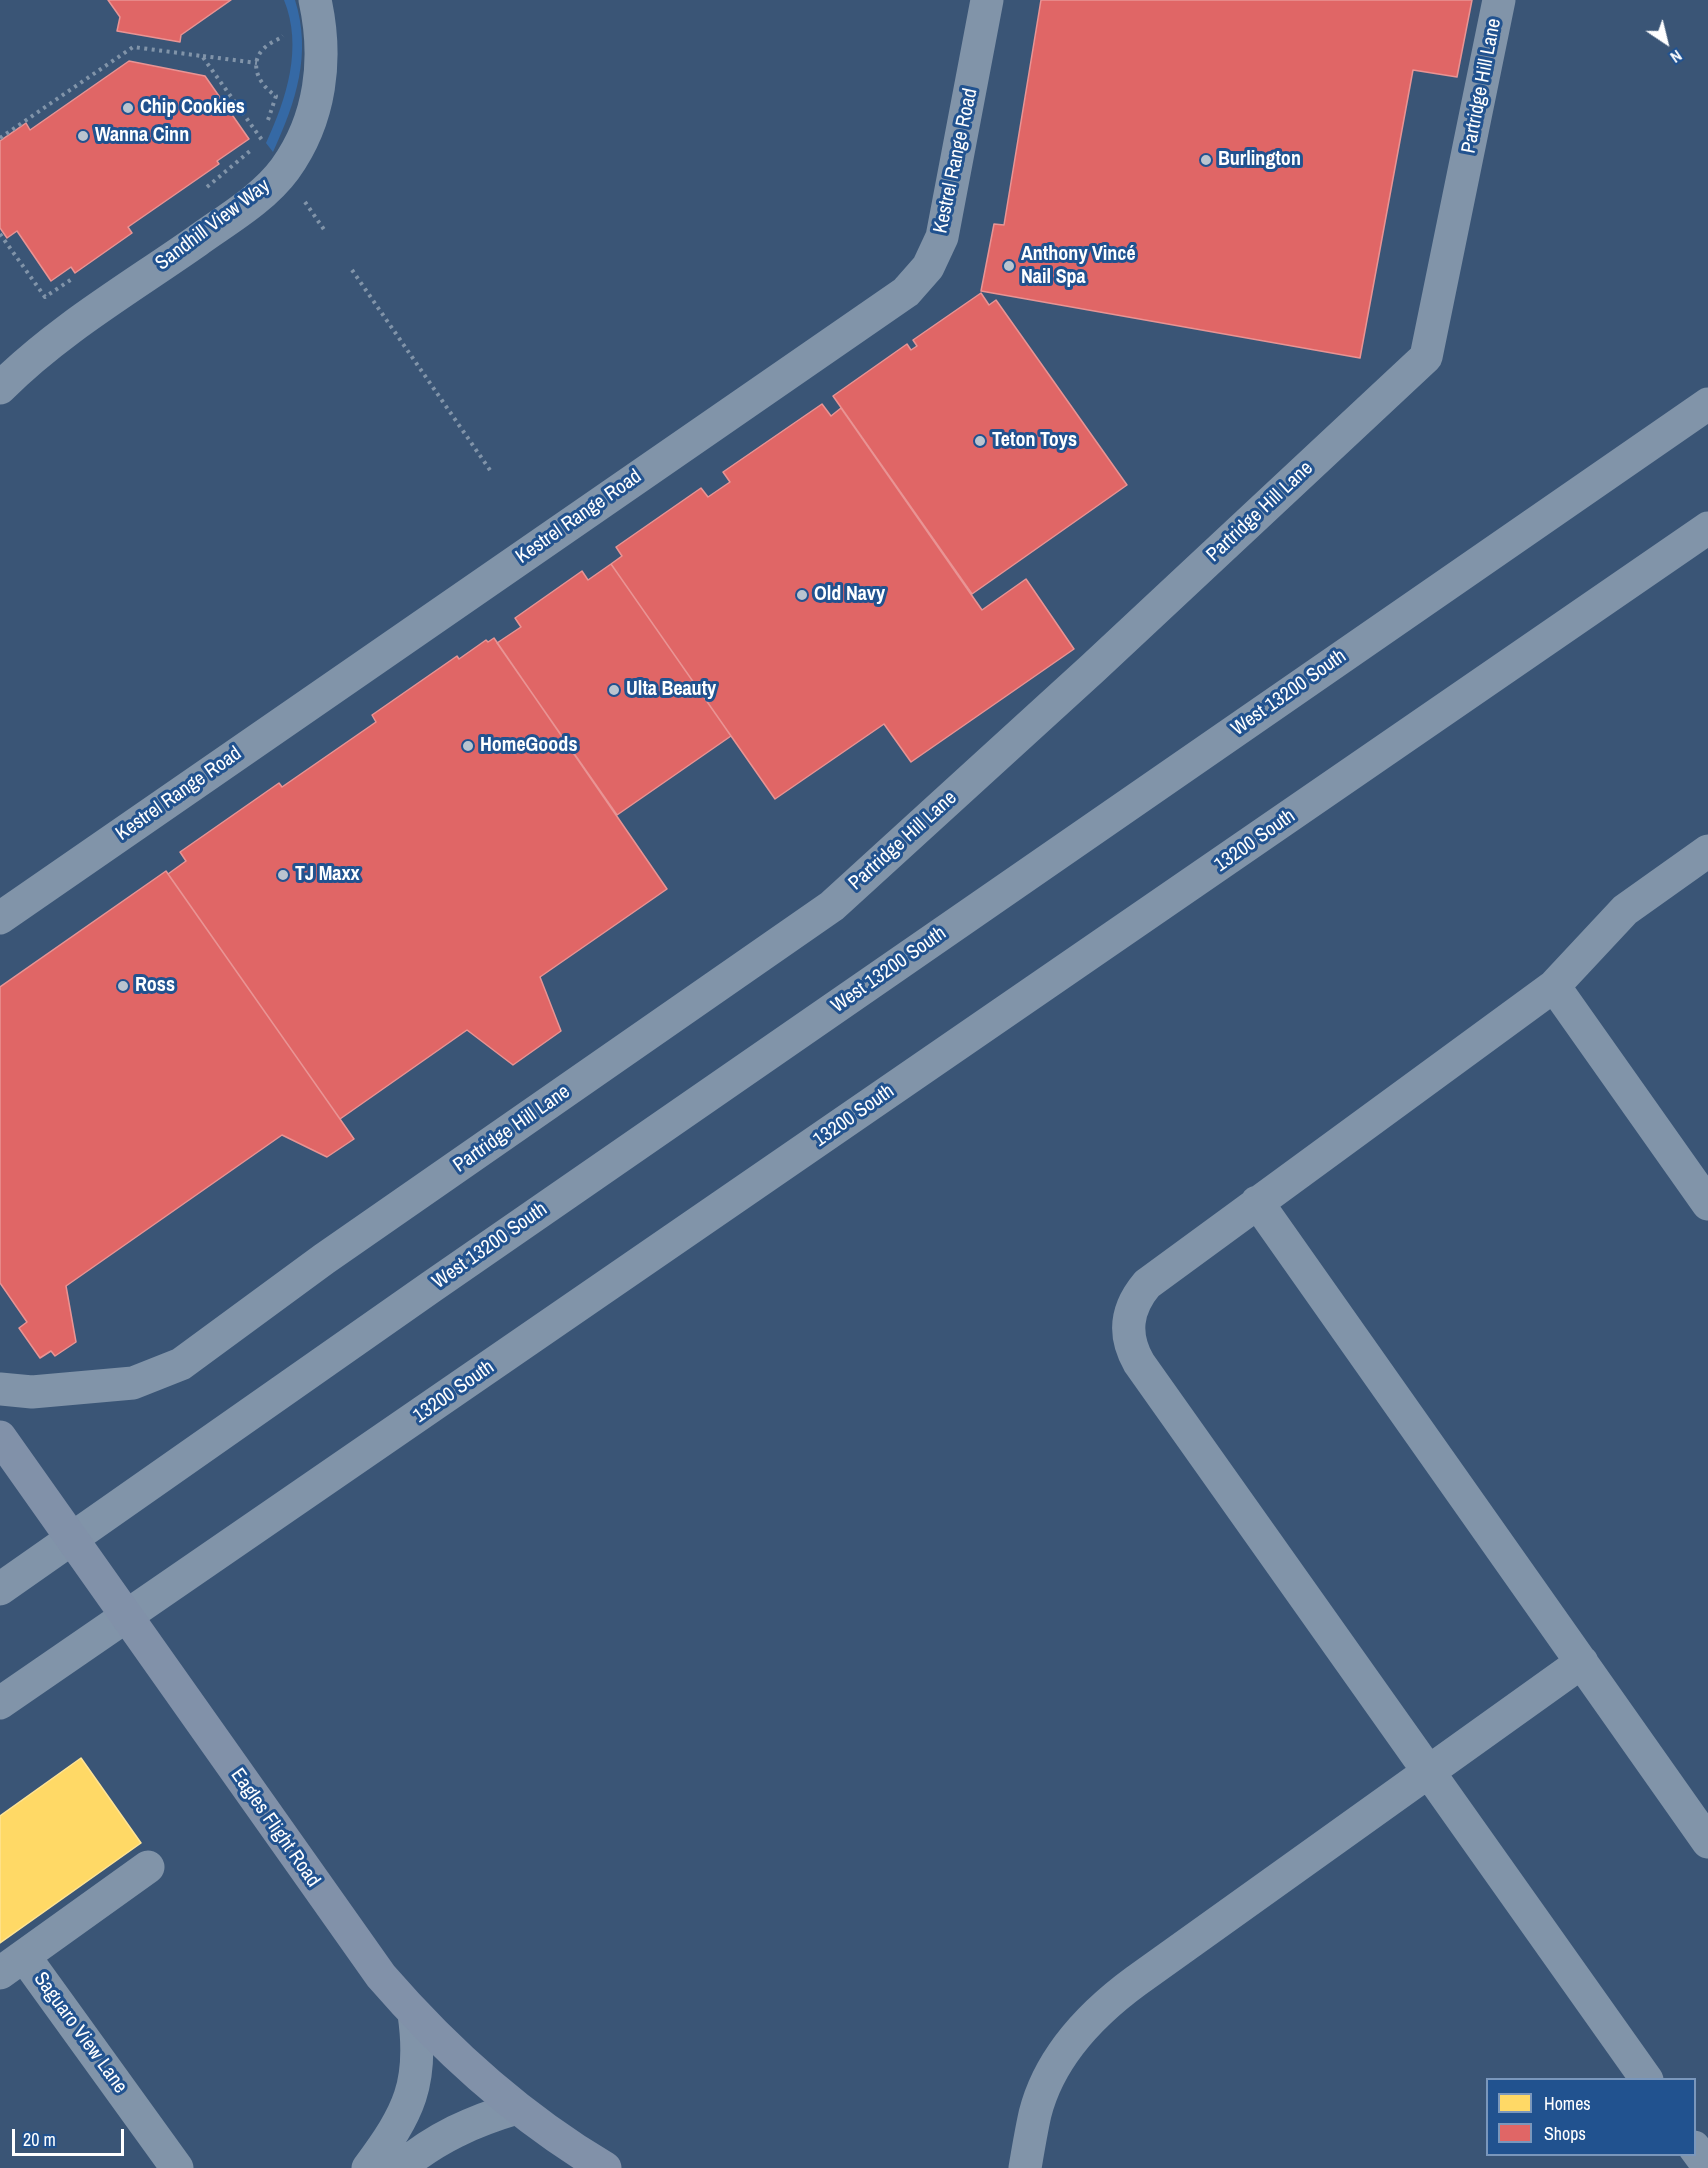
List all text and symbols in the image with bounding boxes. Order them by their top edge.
north arrow [1636,12,1696,72]
street label: Partridge Hill Lane [1457,17,1507,155]
text: N [1666,45,1687,68]
street label: Kestrel Range Road [929,86,983,236]
place label: Chip Cookies [140,96,245,120]
marker: Chip Cookies [121,101,135,115]
place label: Wanna Cinn [95,124,189,148]
marker: Wanna Cinn [76,129,90,143]
place label: Burlington [1218,148,1301,172]
marker: Burlington [1199,153,1213,167]
street label: Sandhill View Way [151,174,275,276]
place label: Anthony Vincé Nail Spa [1021,243,1136,290]
marker: Anthony Vincé Nail Spa [1002,259,1016,273]
place label: Teton Toys [992,429,1077,453]
marker: Teton Toys [973,434,987,448]
street label: Partridge Hill Lane [1202,457,1318,567]
street label: Kestrel Range Road [512,465,646,569]
place label: Old Navy [814,583,885,607]
marker: Old Navy [795,588,809,602]
street label: West 13200 South [1227,645,1351,741]
place label: Ulta Beauty [626,678,716,702]
marker: Ulta Beauty [607,683,621,697]
place label: HomeGoods [480,734,577,758]
marker: HomeGoods [461,739,475,753]
street label: Kestrel Range Road [112,742,246,846]
street label: Partridge Hill Lane [844,786,962,896]
street label: 13200 South [1210,804,1300,878]
place label: TJ Maxx [295,863,360,887]
marker: TJ Maxx [276,868,290,882]
street label: West 13200 South [827,922,951,1018]
place label: Ross [135,974,175,998]
marker: Ross [116,979,130,993]
street label: 13200 South [809,1079,899,1153]
street label: Partridge Hill Lane [449,1080,575,1178]
street label: West 13200 South [428,1198,552,1294]
street label: 13200 South [409,1355,499,1429]
street label: Eagles Flight Road [225,1764,325,1892]
street label: Saguaro View Lane [28,1968,132,2098]
legend [1486,2078,1696,2156]
text: Homes [1544,2091,1591,2116]
scale bar [15,2117,128,2155]
text: Shops [1544,2121,1586,2146]
text: 20 m [23,2127,56,2152]

